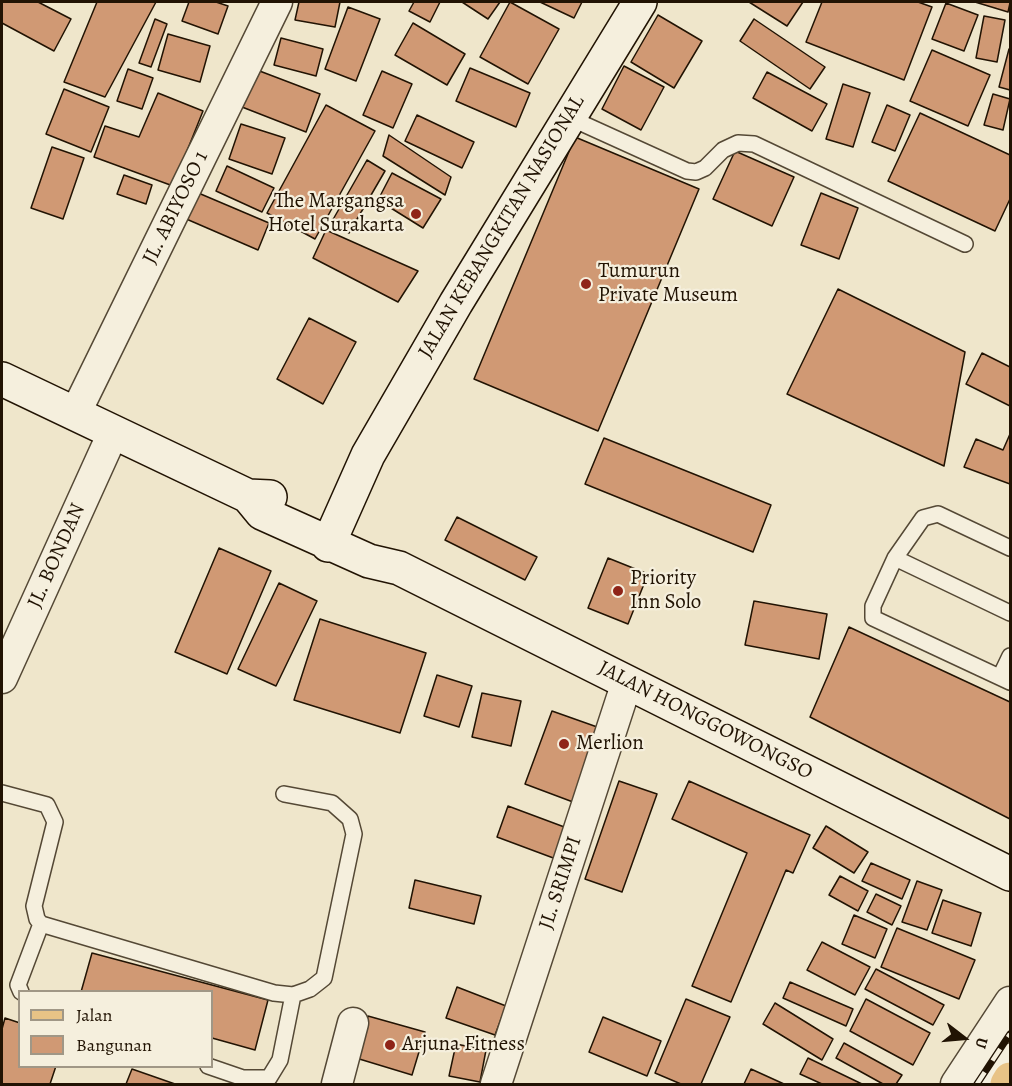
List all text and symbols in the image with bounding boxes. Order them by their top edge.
street label: JALAN KEBANGKITAN NASIONAL [413,91,591,363]
street label: JL. ABIYOSO 1 [138,147,214,269]
place label: The Margangsa Hotel Surakarta [268,189,404,239]
marker: The Margangsa Hotel Surakarta [409,207,423,221]
place label: Tumurun Private Museum [598,259,738,309]
marker: Tumurun Private Museum [579,277,593,291]
street label: JL. BONDAN [23,500,91,612]
place label: Priority Inn Solo [630,566,701,616]
marker: Priority Inn Solo [611,584,625,598]
street label: JALAN HONGGOWONGSO [594,656,816,786]
place label: Merlion [576,731,644,757]
marker: Merlion [557,737,571,751]
street label: JL. SRIMPI [534,833,588,933]
legend [18,990,213,1068]
text: Jalan [76,1003,112,1027]
north arrow [934,1008,994,1068]
place label: Arjuna Fitness [402,1032,525,1058]
text: Bangunan [76,1033,152,1057]
text: U [969,1035,993,1051]
marker: Arjuna Fitness [383,1038,397,1052]

